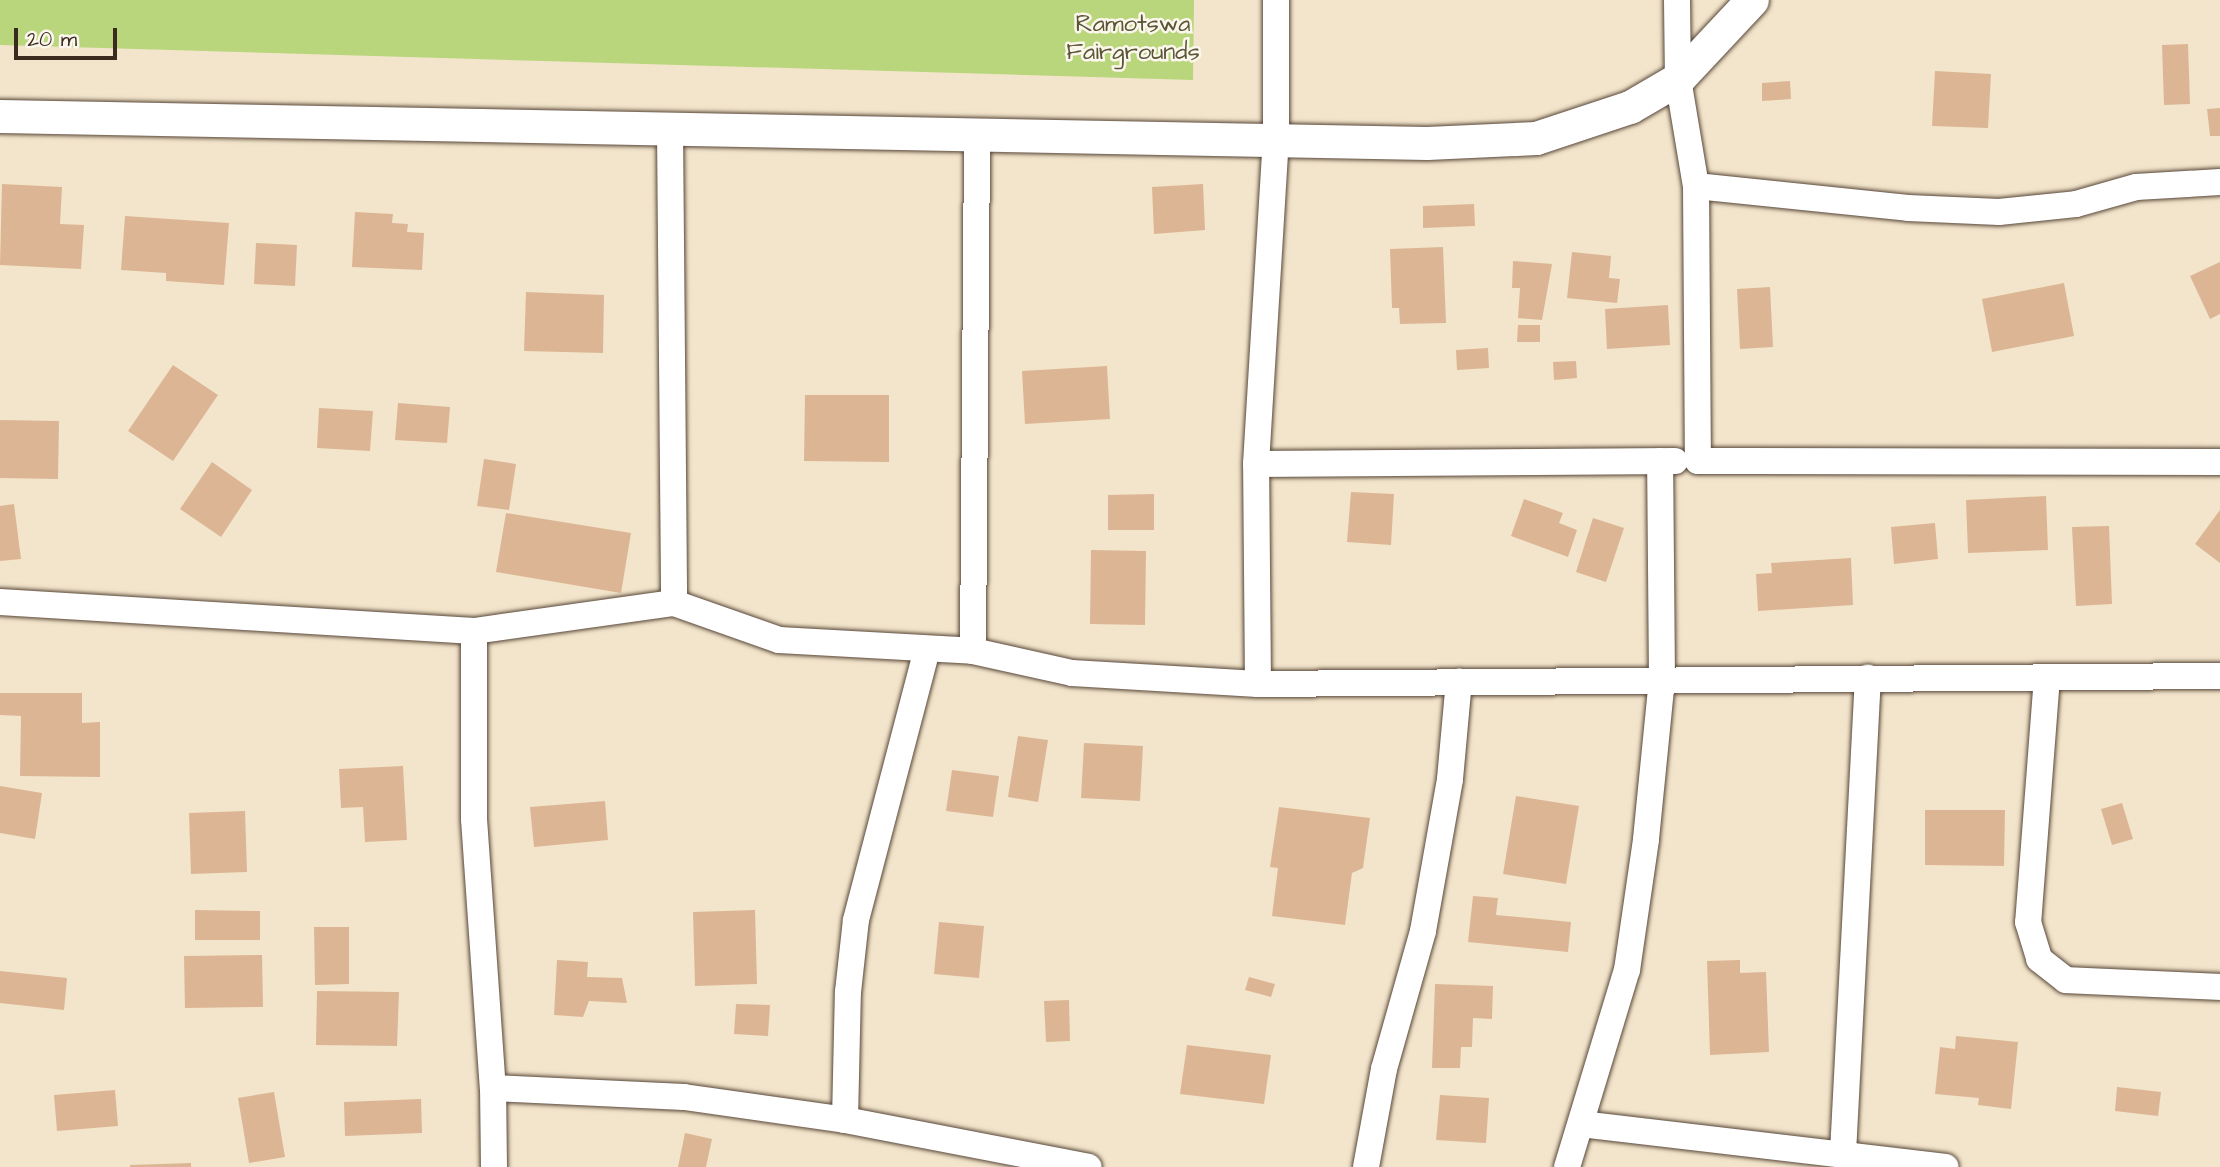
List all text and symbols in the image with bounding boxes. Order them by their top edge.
park label: Ramotswa Fairgrounds [1066,11,1200,67]
scale bar [18,14,121,58]
text: 20 m [27,25,77,54]

